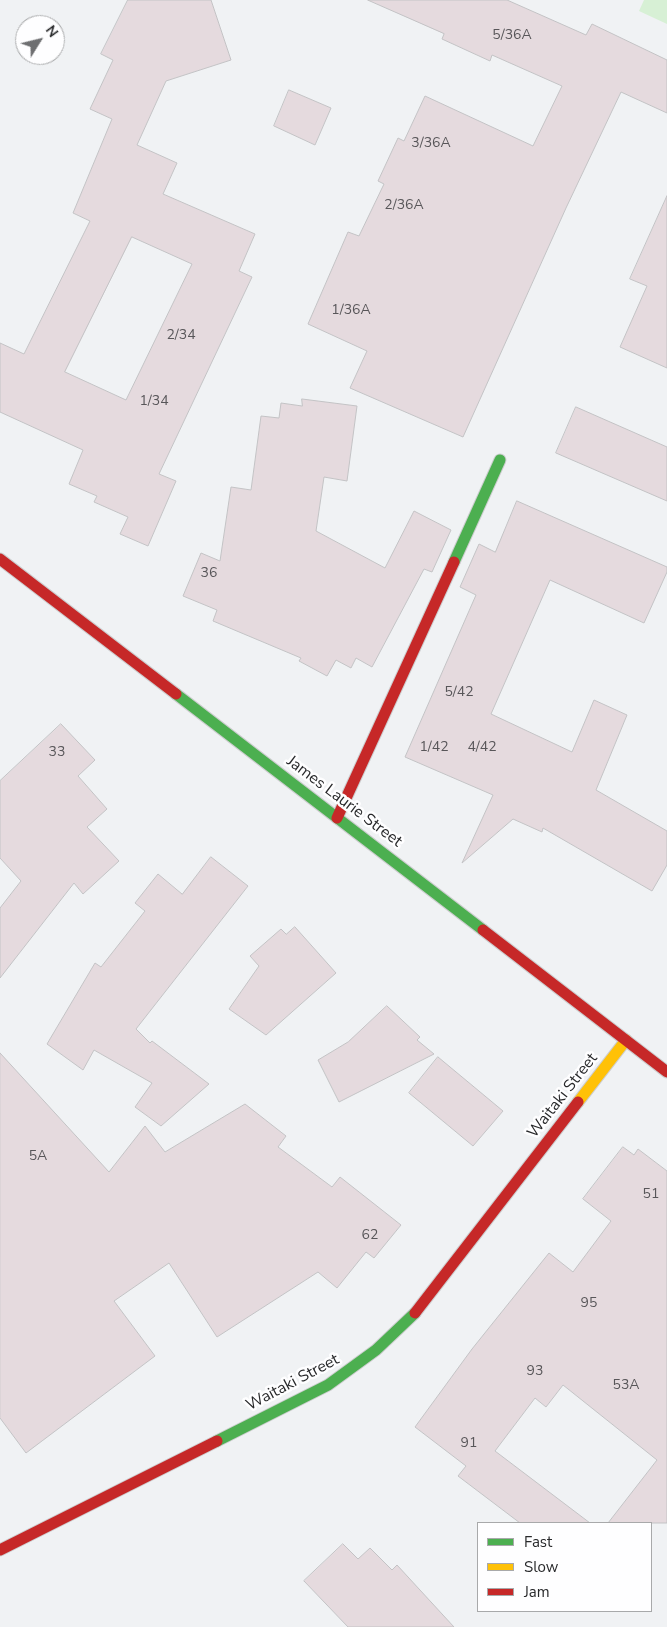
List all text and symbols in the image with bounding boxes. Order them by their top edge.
north arrow [15,15,65,65]
text: N [41,22,62,41]
house number: 5/36A [492,28,532,44]
house number: 3/36A [411,136,451,152]
house number: 2/36A [384,198,424,214]
house number: 1/36A [331,303,371,319]
house number: 2/34 [166,328,196,344]
house number: 1/34 [139,394,169,410]
house number: 36 [201,566,217,582]
house number: 5/42 [444,685,474,701]
house number: 1/42 [419,740,449,756]
house number: 4/42 [467,740,497,756]
house number: 33 [49,745,65,761]
street label: James Laurie Street [283,752,405,852]
street label: Waitaki Street [524,1050,602,1142]
house number: 5A [29,1149,47,1165]
house number: 51 [643,1187,659,1203]
house number: 62 [362,1228,378,1244]
house number: 95 [581,1296,597,1312]
street label: Waitaki Street [243,1350,343,1416]
house number: 93 [527,1364,543,1380]
house number: 53A [612,1378,640,1394]
house number: 91 [461,1436,477,1452]
legend [477,1522,652,1612]
text: Fast [524,1532,552,1552]
text: Slow [524,1557,558,1577]
text: Jam [524,1582,550,1602]

